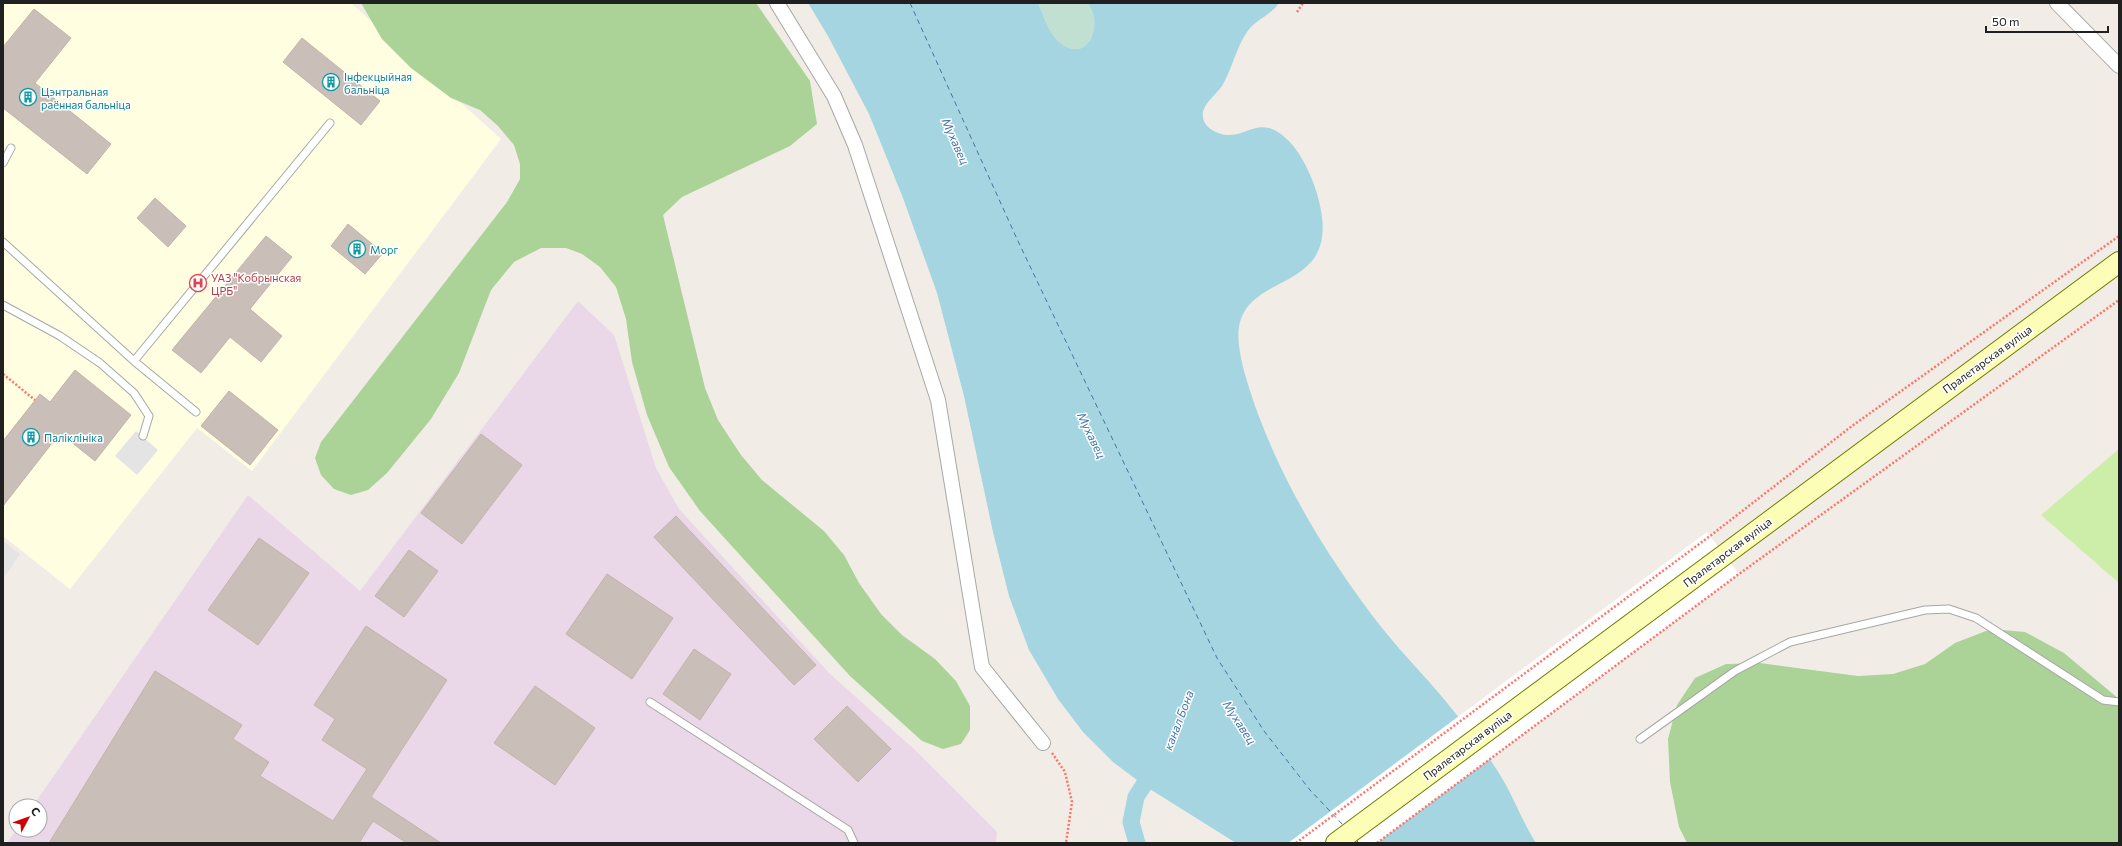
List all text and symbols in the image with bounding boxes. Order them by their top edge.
scale bar [1986,8,2108,34]
text: 50 m [1992,14,2020,28]
place label: Інфекцыйная бальніца [344,70,412,96]
building icon: Інфекцыйная бальніца [321,72,341,92]
place label: Цэнтральная раённая бальніца [41,85,131,111]
building icon: Цэнтральная раённая бальніца [18,87,38,107]
water label: Мухавец [940,116,972,167]
building icon: Морг [347,239,367,259]
place label: Морг [370,243,399,256]
place label: УАЗ "Кобрынская ЦРБ" [211,271,301,297]
hospital icon: УАЗ "Кобрынская ЦРБ" [188,273,208,293]
street label: Пралетарская вуліца [1940,322,2034,396]
water label: Мухавец [1075,410,1109,460]
building icon: Паліклініка [21,427,41,447]
place label: Паліклініка [44,431,103,444]
street label: Пралетарская вуліца [1680,515,1774,589]
water label: канал Бона [1160,688,1196,752]
water label: Мухавец [1221,697,1259,747]
street label: Пралетарская вуліца [1420,708,1514,782]
north arrow [8,798,48,838]
text: С [29,804,44,819]

